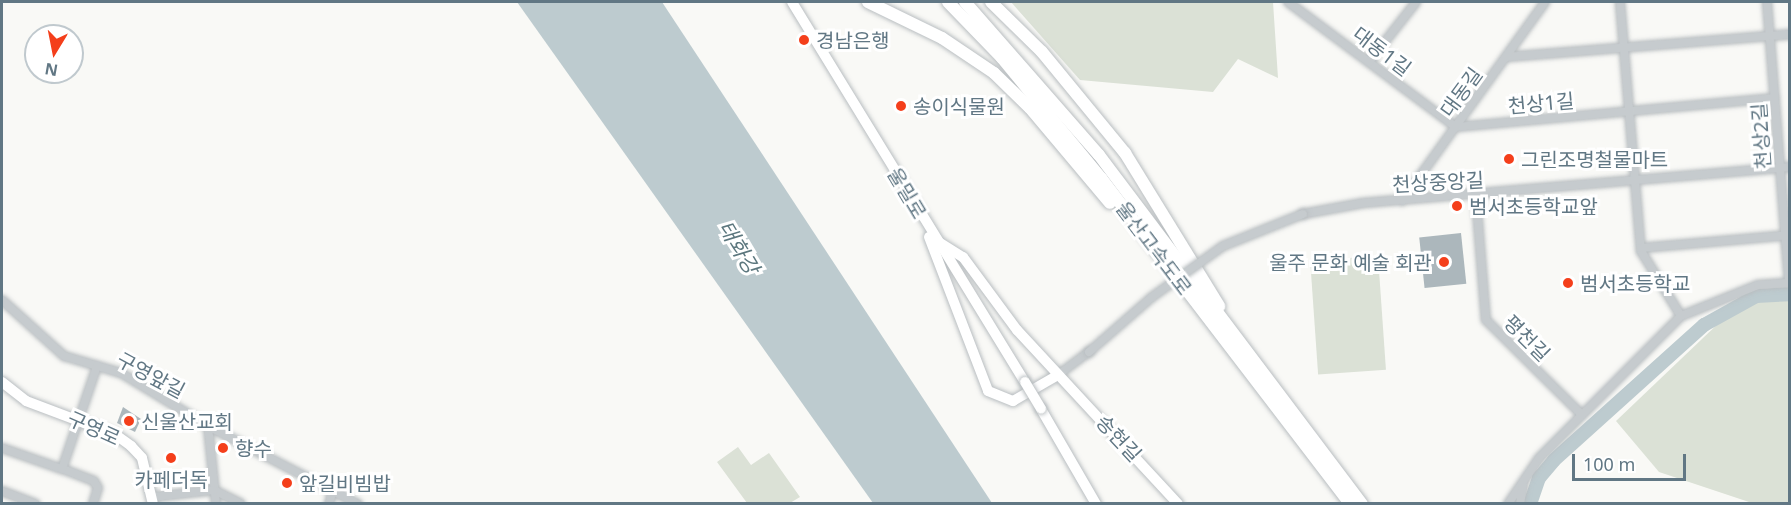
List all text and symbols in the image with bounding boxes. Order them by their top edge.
street label: 대동1길 [1348,21,1416,81]
north arrow [24,24,84,84]
place label: 경남은행 [816,28,890,52]
marker: 경남은행 [797,33,811,47]
text: N [43,58,60,82]
street label: 대동길 [1435,63,1487,121]
street label: 천상1길 [1507,88,1575,118]
place label: 송이식물원 [913,94,1005,118]
marker: 송이식물원 [894,99,908,113]
street label: 천상2길 [1747,102,1775,170]
place label: 그린조명철물마트 [1521,147,1668,171]
marker: 그린조명철물마트 [1502,152,1516,166]
street label: 울밀로 [882,163,932,223]
street label: 천상중앙길 [1391,168,1485,196]
place label: 범서초등학교앞 [1469,194,1598,218]
street label: 울산고속도로 [1111,197,1197,299]
marker: 범서초등학교앞 [1450,199,1464,213]
water label: 태화강 [713,216,765,278]
place label: 울주 문화 예술 회관 [1269,250,1432,274]
marker: 울주 문화 예술 회관 [1437,255,1451,269]
place label: 범서초등학교 [1580,271,1690,295]
marker: 범서초등학교 [1561,276,1575,290]
street label: 평천길 [1499,310,1555,366]
street label: 구영앞길 [113,347,189,403]
street label: 구영로 [64,406,124,450]
place label: 신울산교회 [141,409,233,433]
street label: 송현길 [1091,410,1147,466]
marker: 신울산교회 [122,414,136,428]
place label: 향수 [235,436,272,460]
marker: 향수 [216,441,230,455]
scale bar [1575,442,1689,480]
marker: 카페더독 [164,451,178,465]
text: 100 m [1583,452,1635,476]
place label: 카페더독 [134,467,208,491]
place label: 앞길비빔밥 [299,471,391,495]
marker: 앞길비빔밥 [280,476,294,490]

